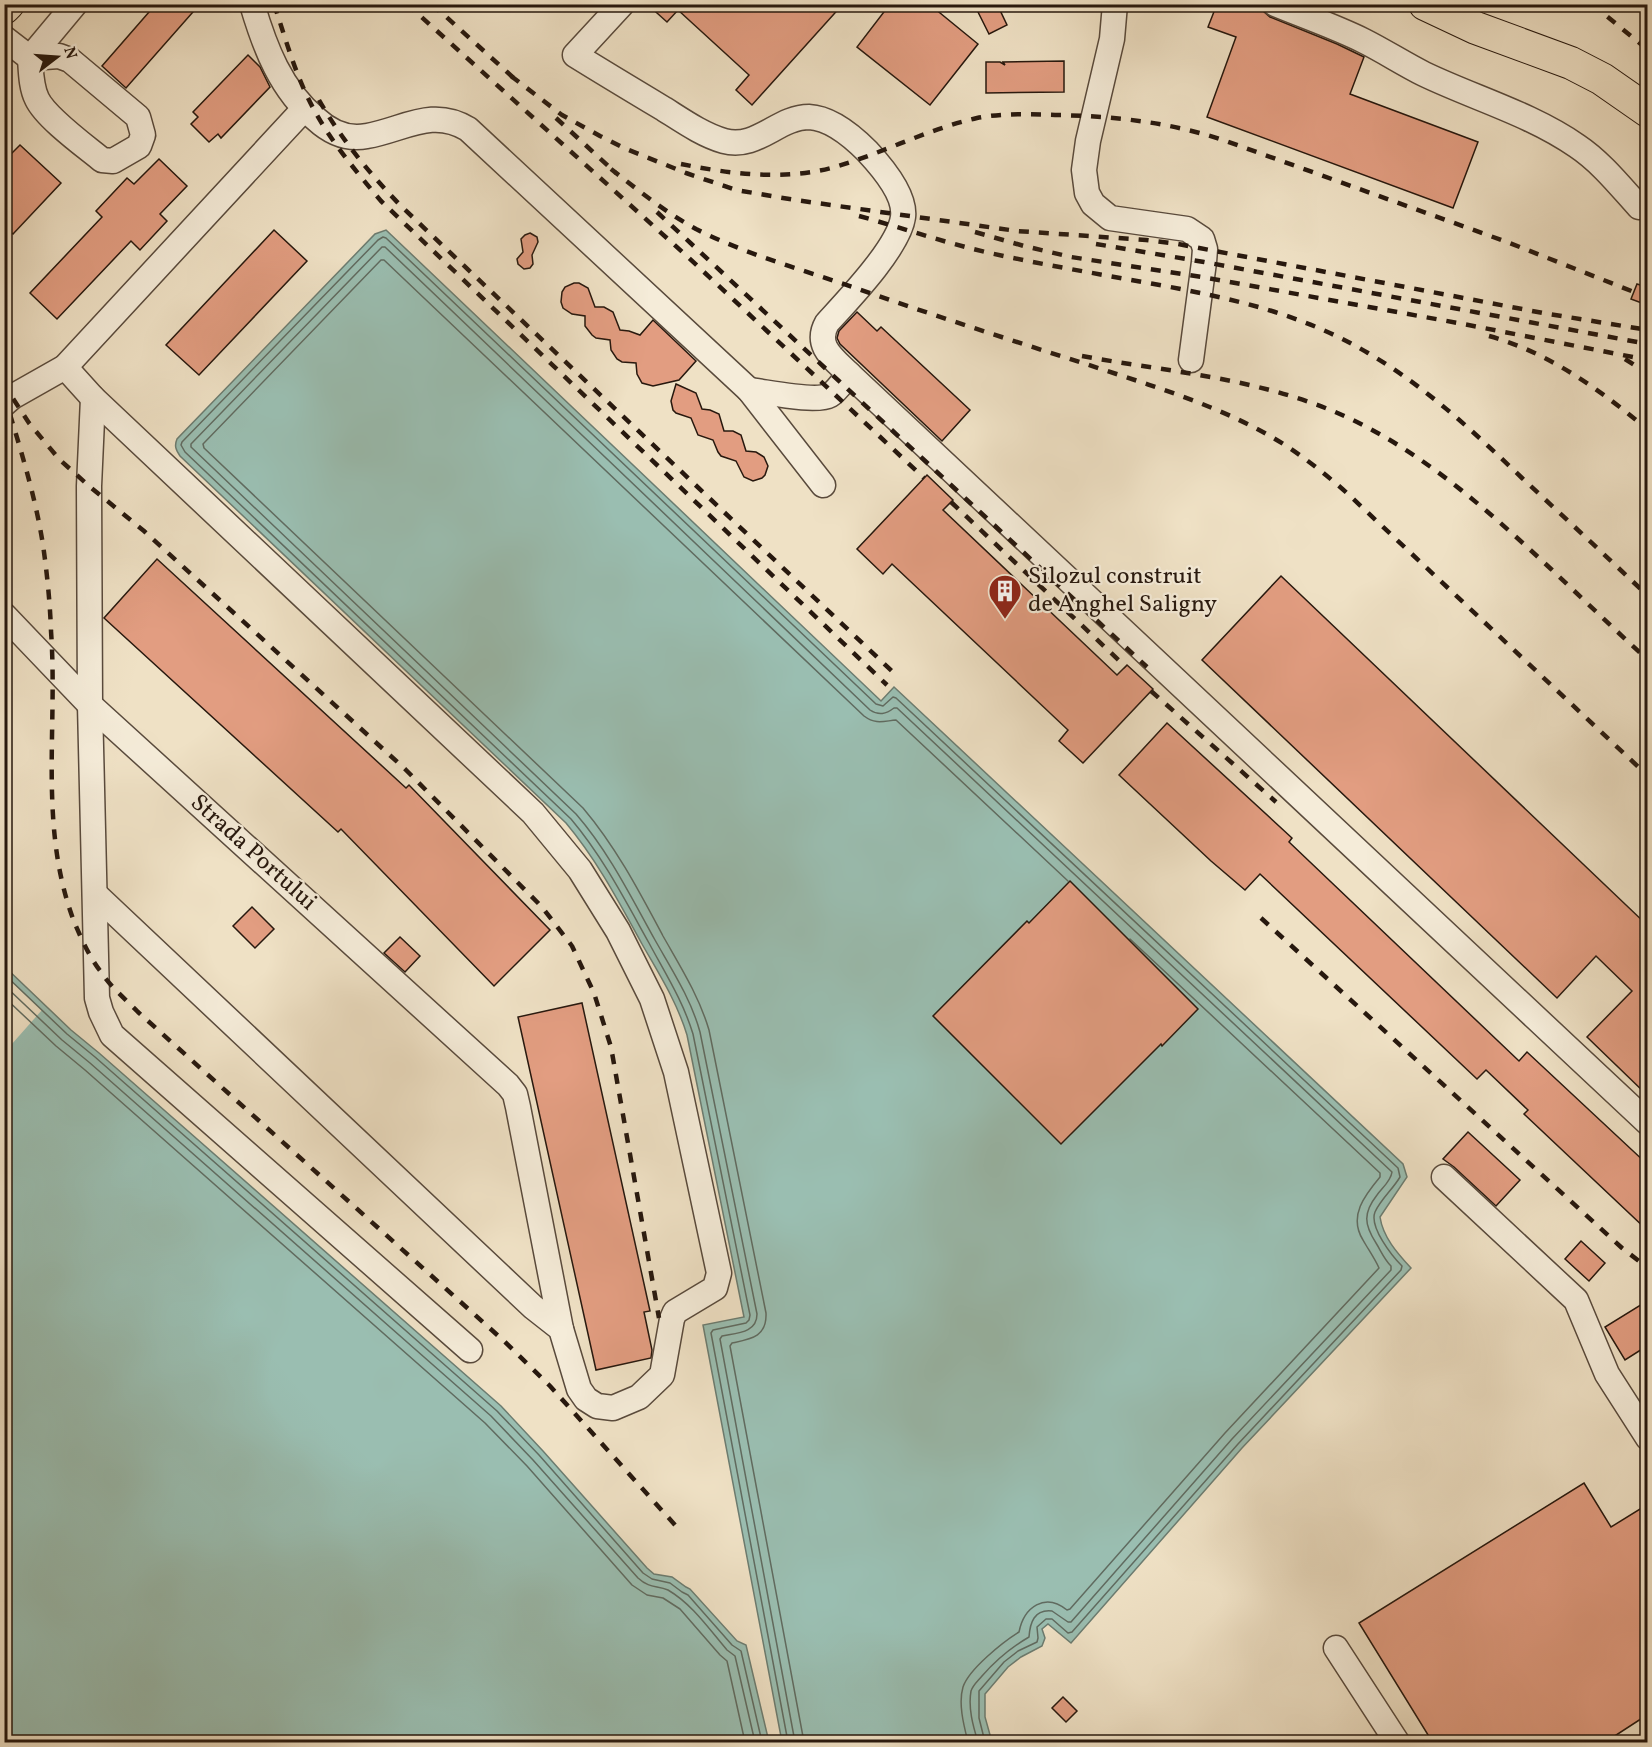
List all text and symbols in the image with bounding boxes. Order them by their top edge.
north arrow [27,27,87,87]
text: N [57,44,82,62]
place label: Silozul construit de Anghel Saligny [1028,560,1217,622]
building icon: Silozul construit de Anghel Saligny [987,573,1023,620]
street label: Strada Portului [182,787,324,919]

